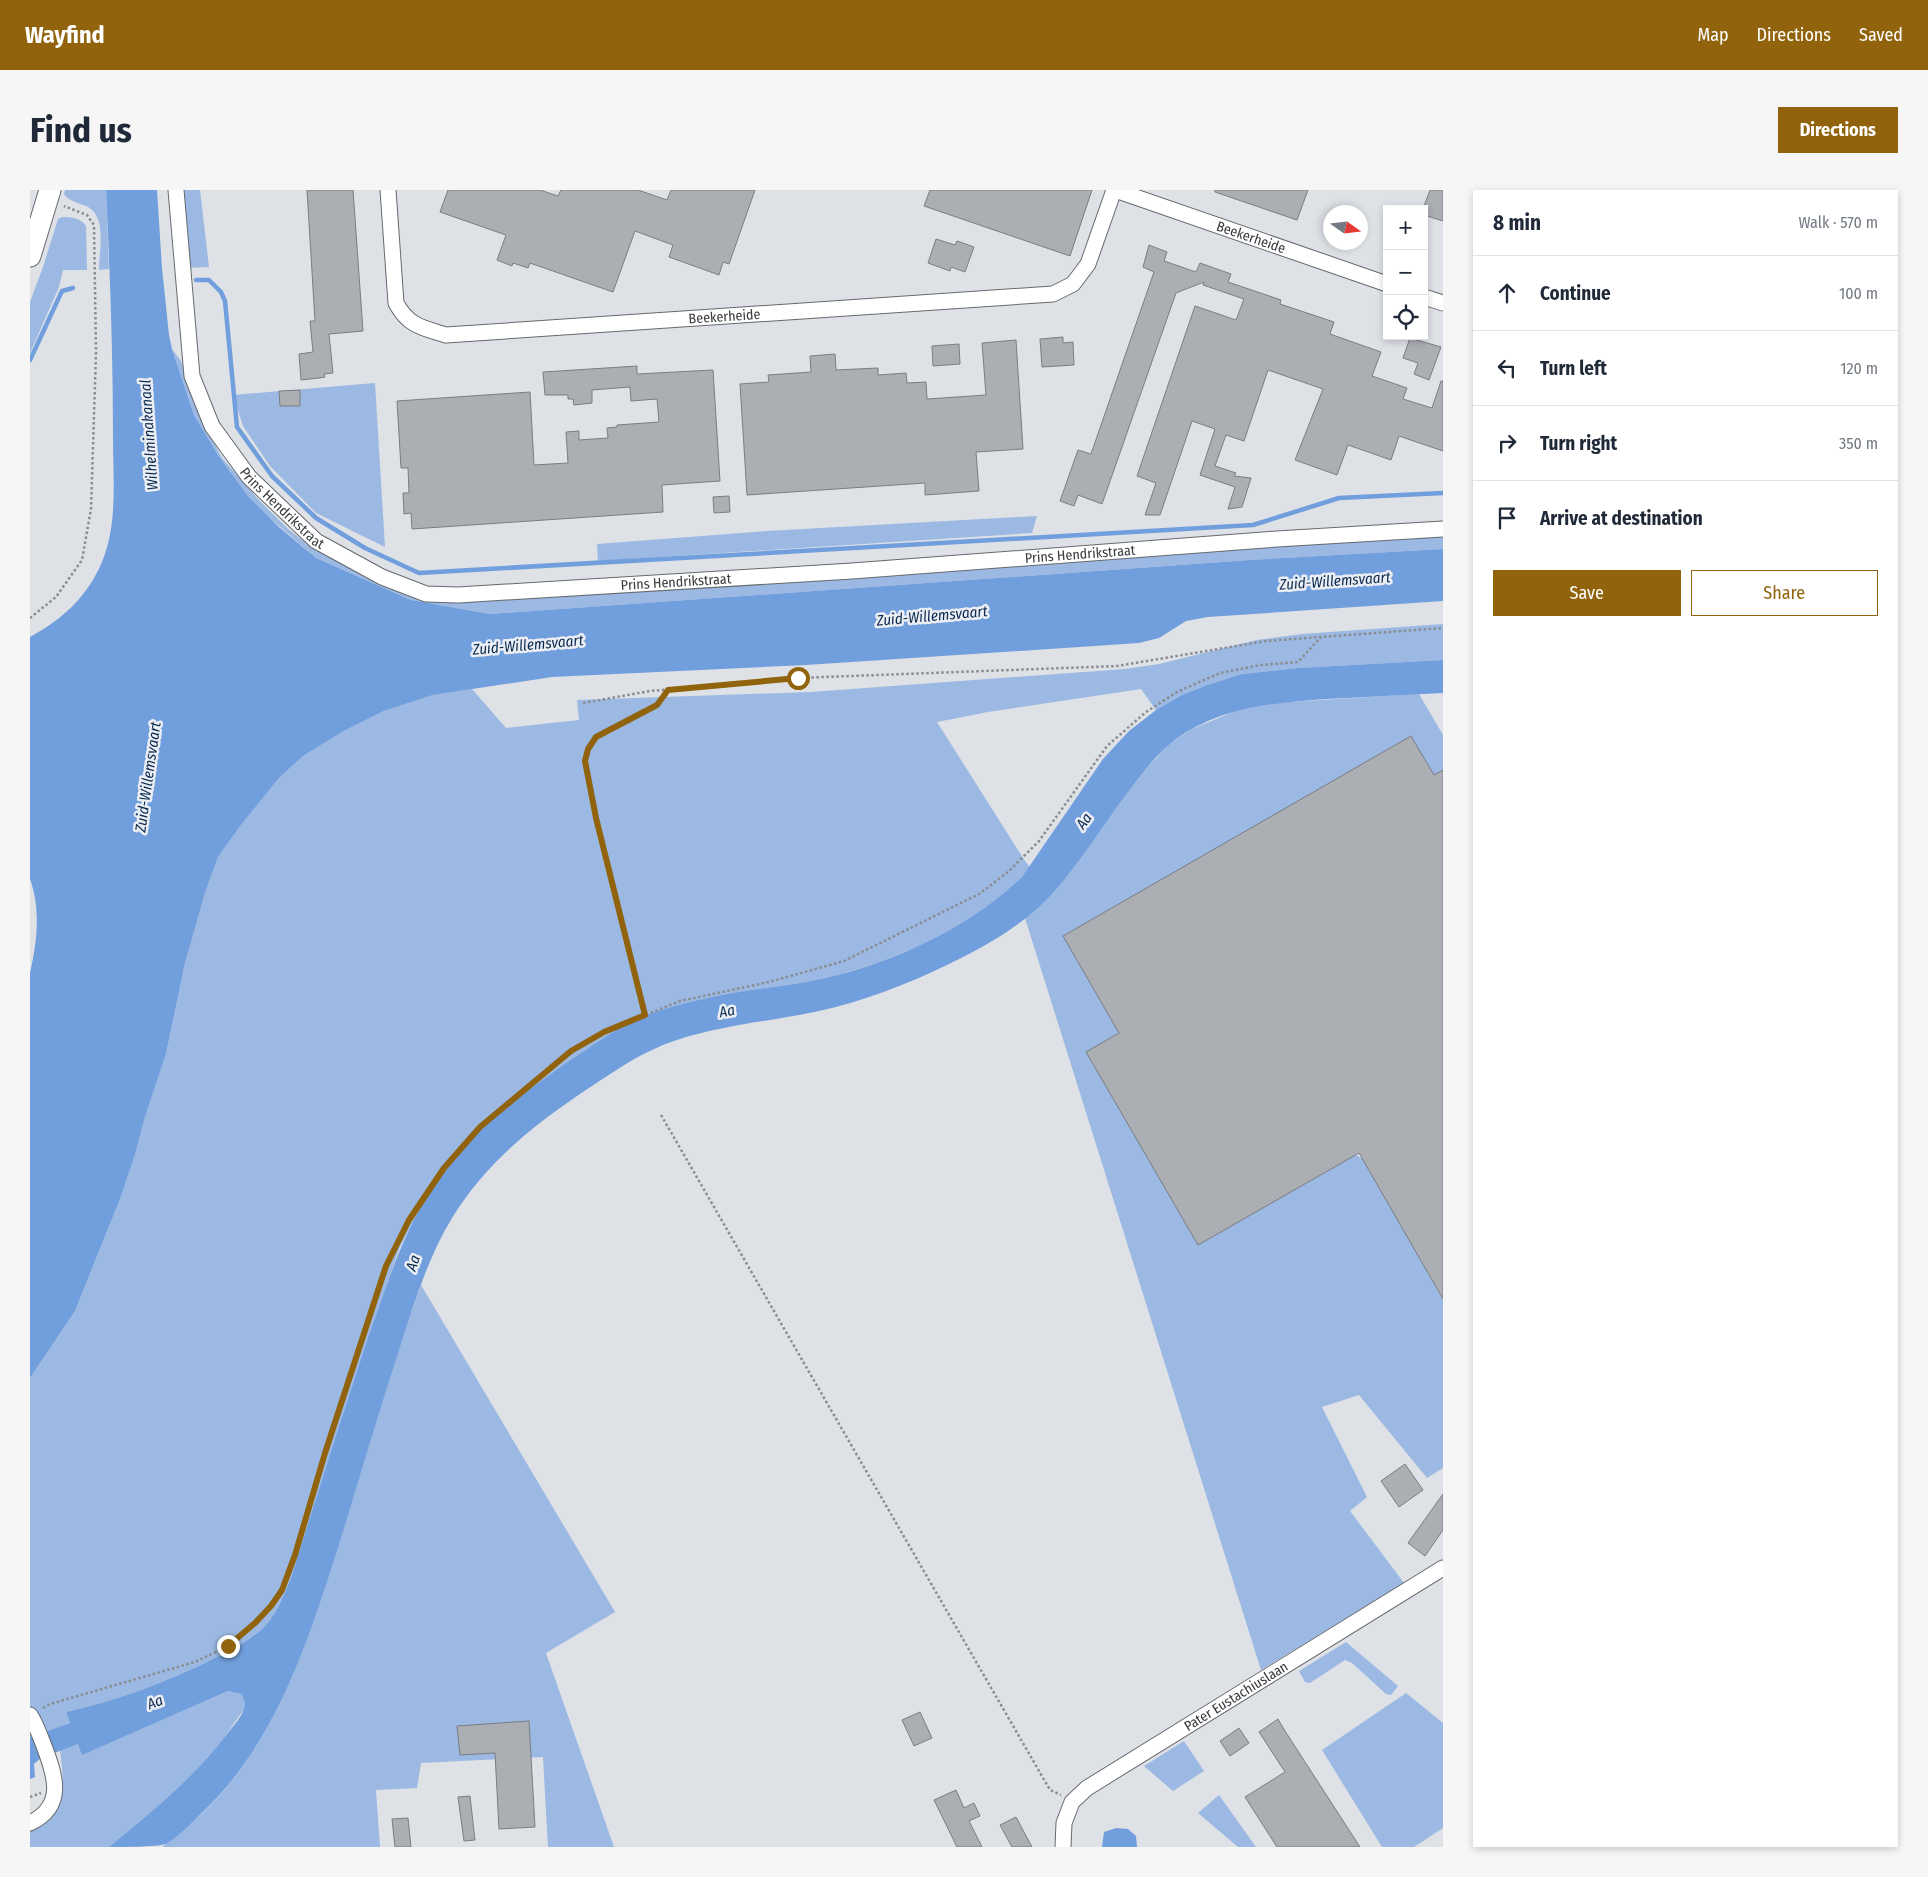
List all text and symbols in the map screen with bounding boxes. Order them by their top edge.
text: Wayfind [25,21,105,49]
text: Map [1697,24,1729,46]
text: Directions [1757,24,1831,46]
text: Saved [1859,24,1903,46]
button: Directions [1778,107,1898,153]
text: Find us [30,109,132,151]
north arrow [1323,205,1368,250]
map controls [1383,205,1428,340]
button: + [1383,205,1428,250]
text: 8 min [1493,210,1541,236]
text: Walk · 570 m [1799,213,1878,232]
street label: Beekerheide [1214,217,1288,257]
button: − [1383,250,1428,295]
icon: ahead [1493,279,1521,307]
text: Continue [1540,282,1611,305]
text: 100 m [1839,284,1878,303]
button: locate [1383,295,1428,340]
street label: Beekerheide [688,305,761,327]
icon: left [1493,354,1521,382]
text: Turn left [1540,357,1607,380]
text: 120 m [1840,359,1878,378]
water label: Wilhelminakanaal [136,379,162,491]
icon: right [1493,429,1521,457]
text: Turn right [1540,432,1617,455]
text: 350 m [1839,434,1878,453]
street label: Prins Hendrikstraat [236,464,328,553]
icon: arrive [1493,504,1521,532]
text: Arrive at destination [1540,507,1703,530]
street label: Prins Hendrikstraat [1024,541,1136,566]
water label: Zuid-Willemsvaart [1278,568,1391,594]
street label: Prins Hendrikstraat [620,570,732,594]
button: Save [1493,570,1681,616]
button: Share [1691,570,1878,616]
water label: Zuid-Willemsvaart [875,602,988,630]
water label: Zuid-Willemsvaart [471,631,584,659]
route start [787,667,810,690]
water label: Zuid-Willemsvaart [131,721,165,834]
water label: Aa [1072,809,1096,833]
water label: Aa [717,1001,737,1022]
water label: Aa [402,1253,424,1274]
route end [217,1635,240,1658]
street label: Pater Eustachiuslaan [1181,1658,1291,1735]
water label: Aa [144,1691,166,1714]

